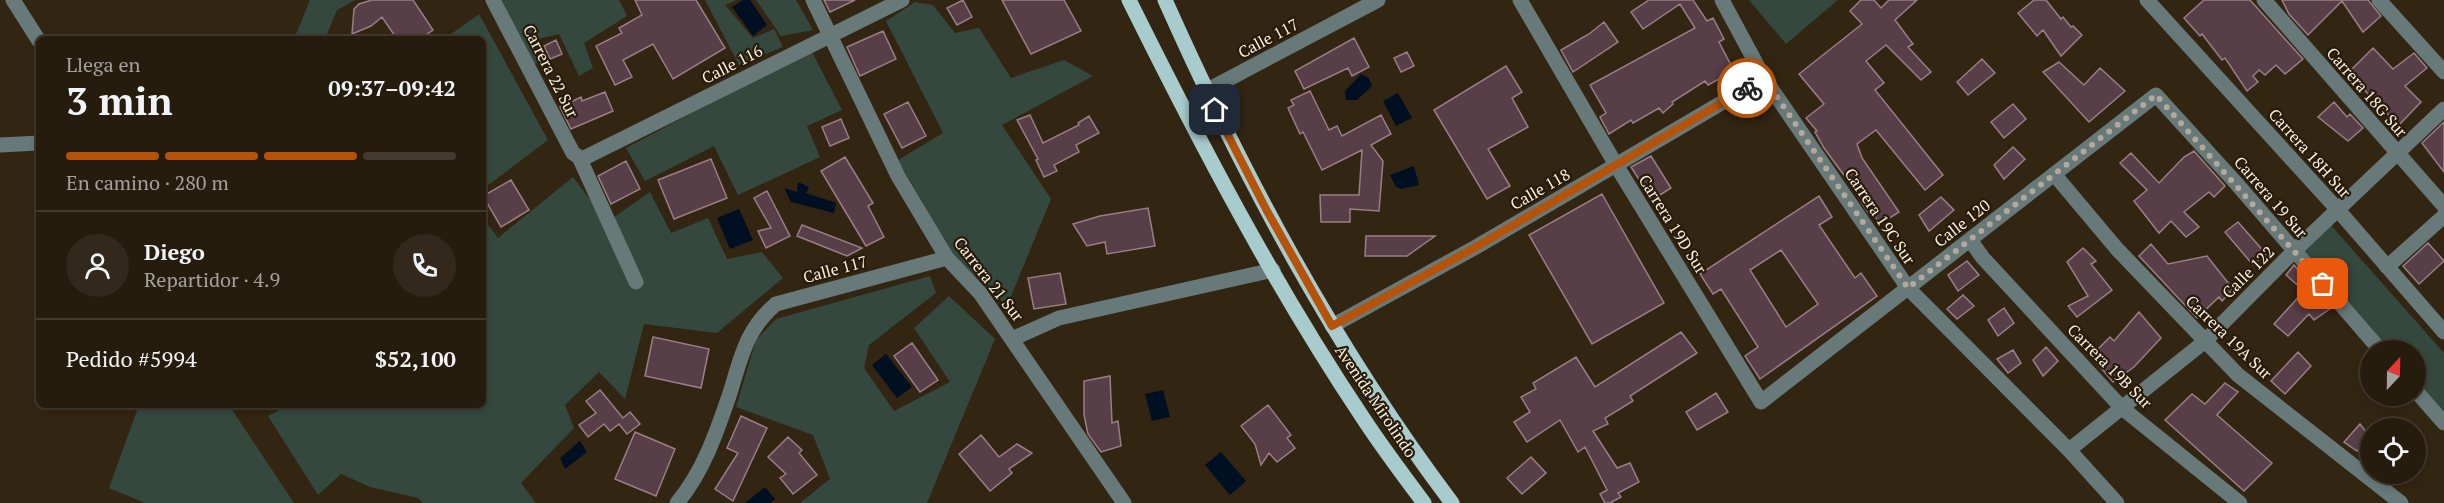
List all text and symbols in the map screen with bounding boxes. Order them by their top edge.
street label: Calle 117 [1234,13,1302,63]
street label: Carrera 22 Sur [518,21,584,122]
street label: Calle 116 [698,39,767,89]
street label: Carrera 18G Sur [2322,42,2413,142]
text: Llega en [66,51,140,78]
courier [1717,58,1777,118]
icon: bike [1731,72,1764,105]
text: 09:37–09:42 [328,73,456,102]
text: 3 min [66,74,173,126]
pin [1189,84,1240,135]
icon: home [1198,93,1231,126]
street label: Carrera 18H Sur [2264,104,2357,203]
street label: Carrera 19 Sur [2229,151,2313,243]
street label: Calle 118 [1506,163,1574,215]
street label: Carrera 19C Sur [1840,163,1921,269]
text: En camino · 280 m [66,169,229,196]
street label: Carrera 19D Sur [1634,170,1713,278]
street label: Calle 120 [1929,194,1995,252]
street label: Carrera 21 Sur [949,232,1029,327]
button: person [66,234,129,297]
button: phone [393,234,456,297]
text: Diego [144,237,205,266]
street label: Calle 122 [2217,241,2279,303]
street label: Calle 117 [800,250,870,288]
pin [2297,258,2348,309]
text: Repartidor · 4.9 [144,266,280,293]
icon: bag [2306,267,2339,300]
street label: Carrera 19A Sur [2181,290,2278,385]
street label: Carrera 19B Sur [2063,319,2158,414]
street label: Avenida Mirolindo [1330,340,1422,462]
north arrow [2360,340,2426,406]
map controls [2360,340,2426,484]
text: Pedido #5994 [66,344,197,373]
text: $52,100 [375,344,456,373]
button: locate [2360,418,2426,484]

